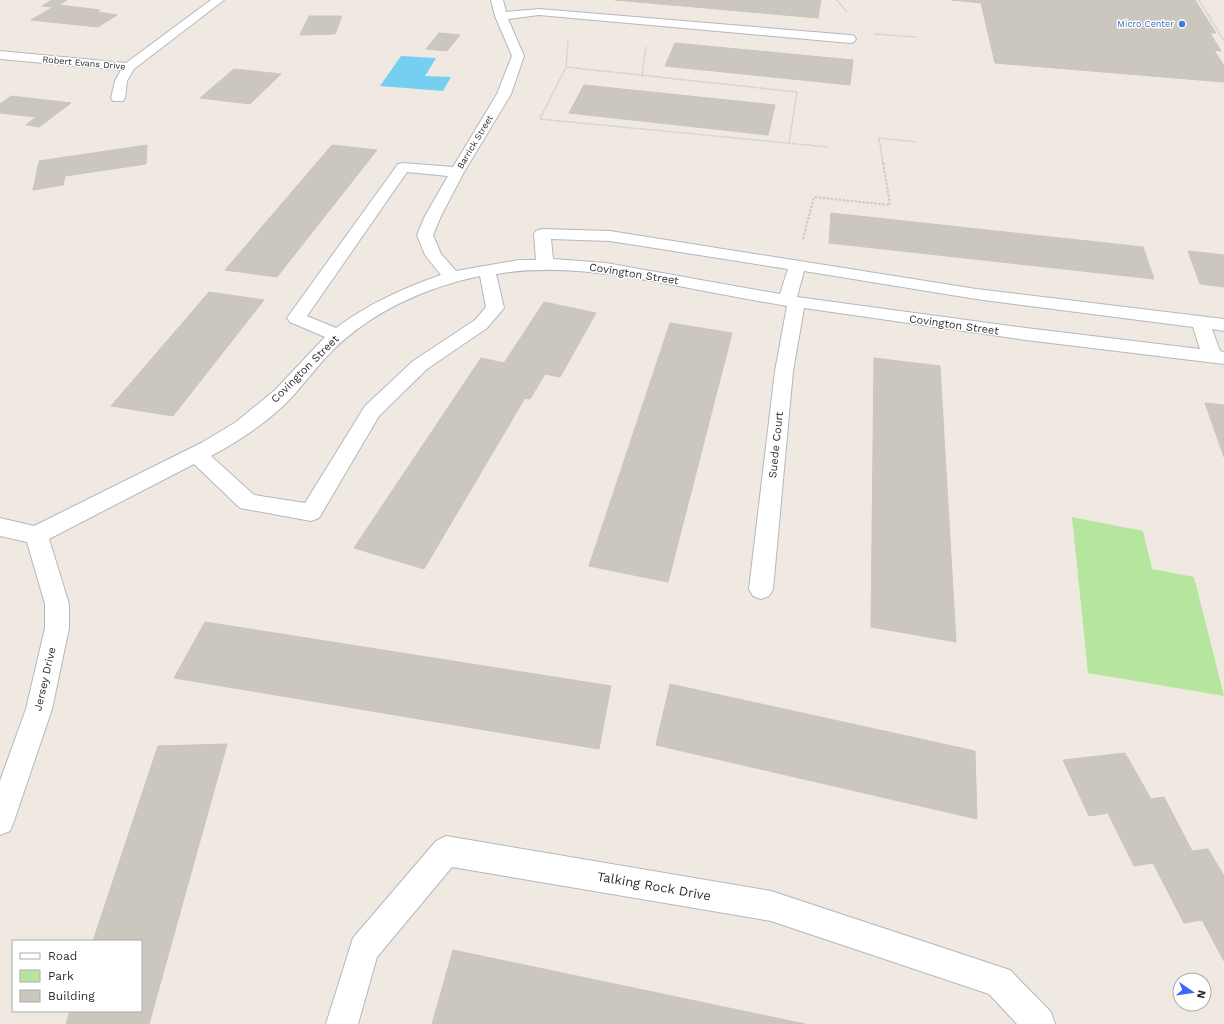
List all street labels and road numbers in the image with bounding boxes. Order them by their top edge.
street label: Robert Evans Drive [42,54,126,72]
street label: Barrick Street [455,113,495,171]
street label: Covington Street [588,261,680,288]
street label: Covington Street [908,312,1000,338]
street label: Covington Street [268,332,342,406]
street label: Suede Court [766,411,786,479]
street label: Jersey Drive [31,646,59,712]
street label: Talking Rock Drive [596,869,712,903]

